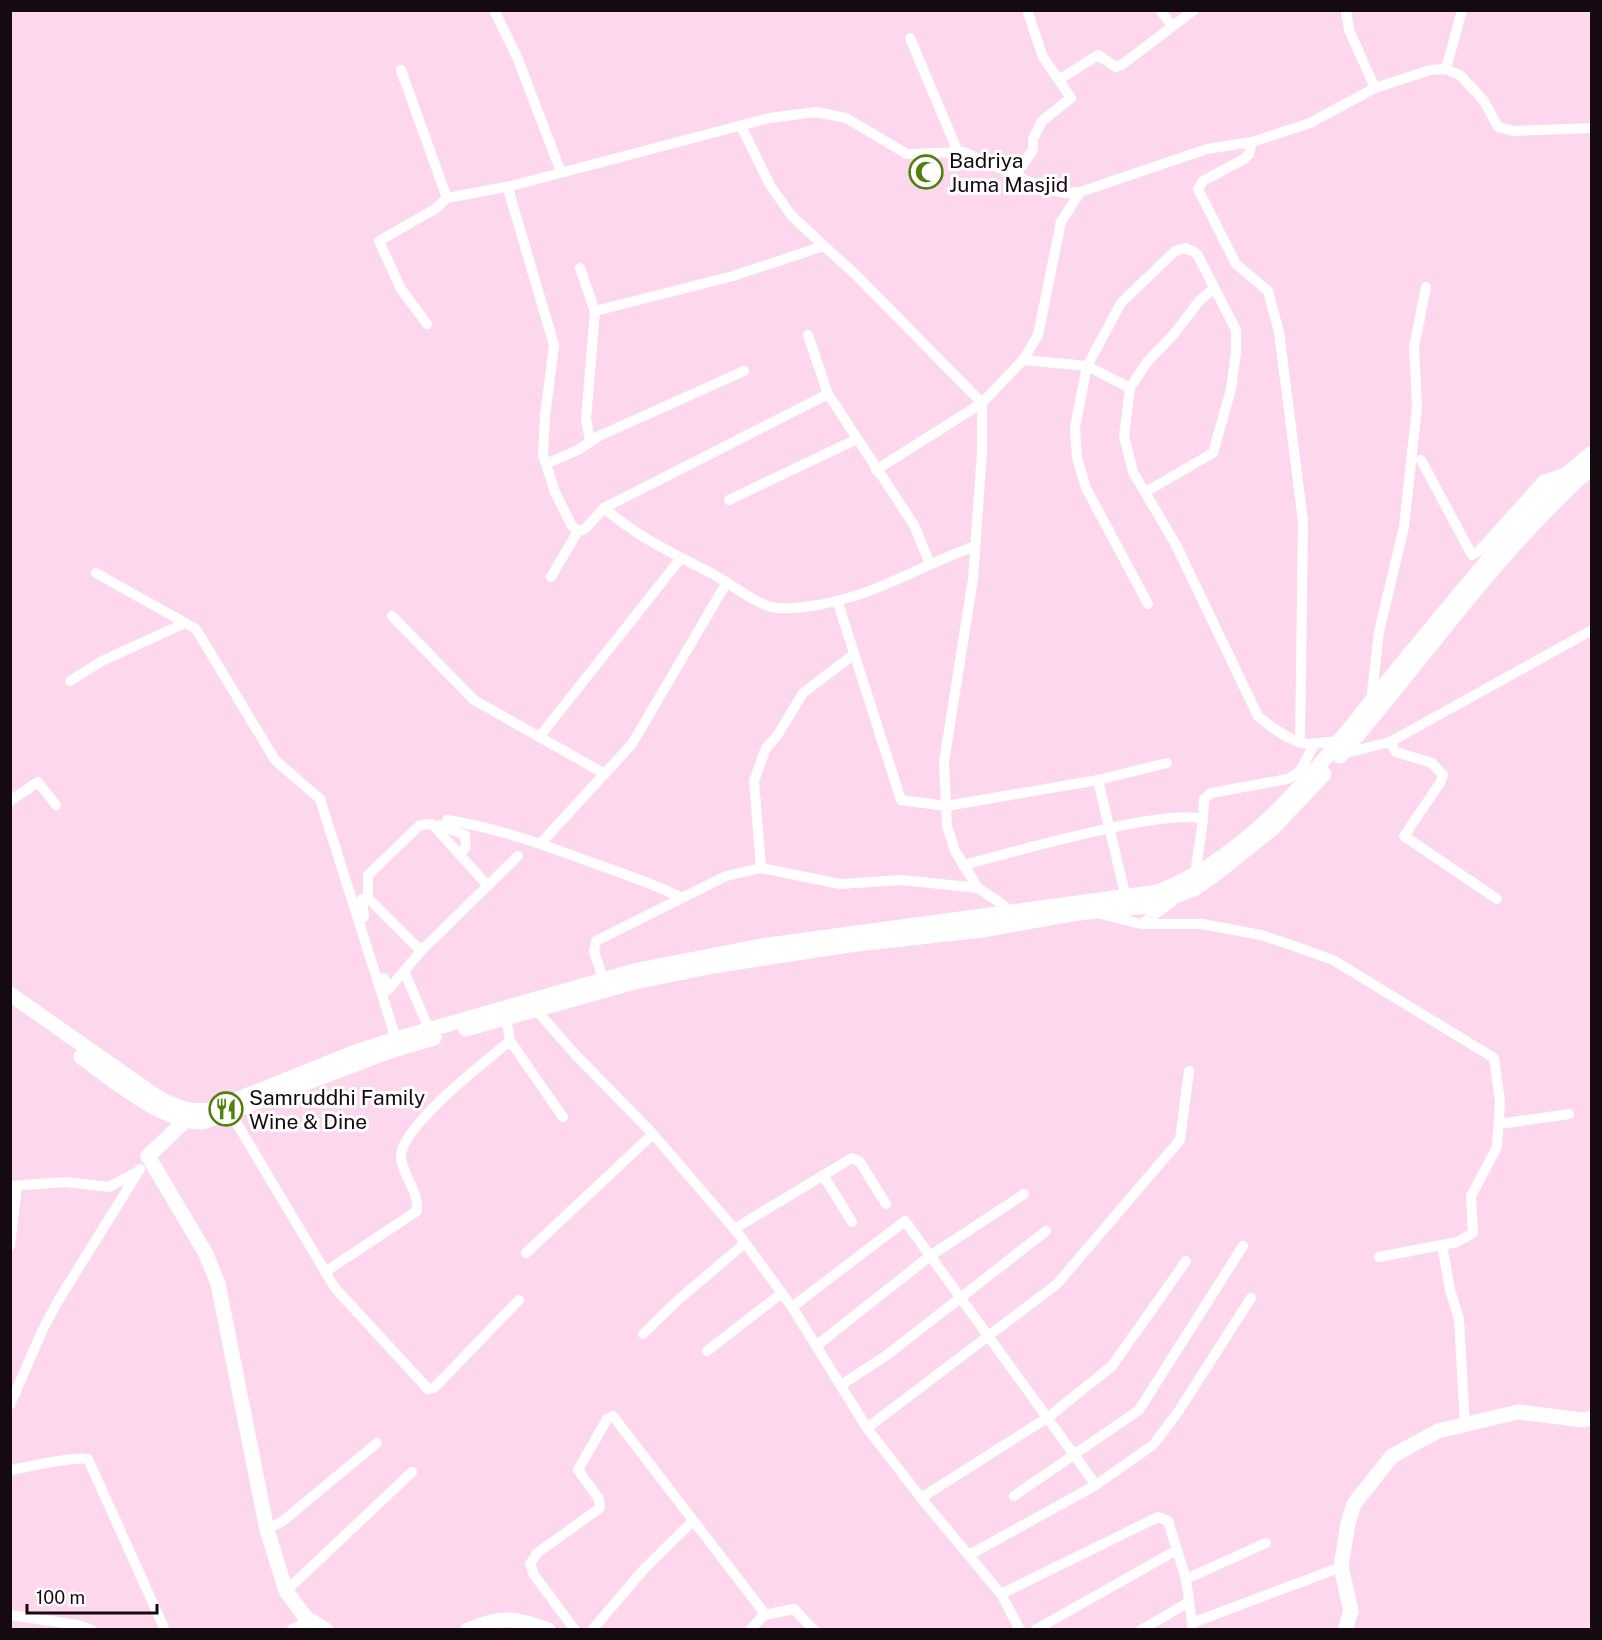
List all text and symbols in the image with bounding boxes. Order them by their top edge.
place label: Badriya Juma Masjid [949,148,1068,197]
mosque icon: Badriya Juma Masjid [908,154,944,190]
place label: Samruddhi Family Wine & Dine [249,1085,425,1134]
restaurant icon: Samruddhi Family Wine & Dine [208,1091,244,1127]
scale bar [27,1577,158,1615]
text: 100 m [36,1587,85,1608]

